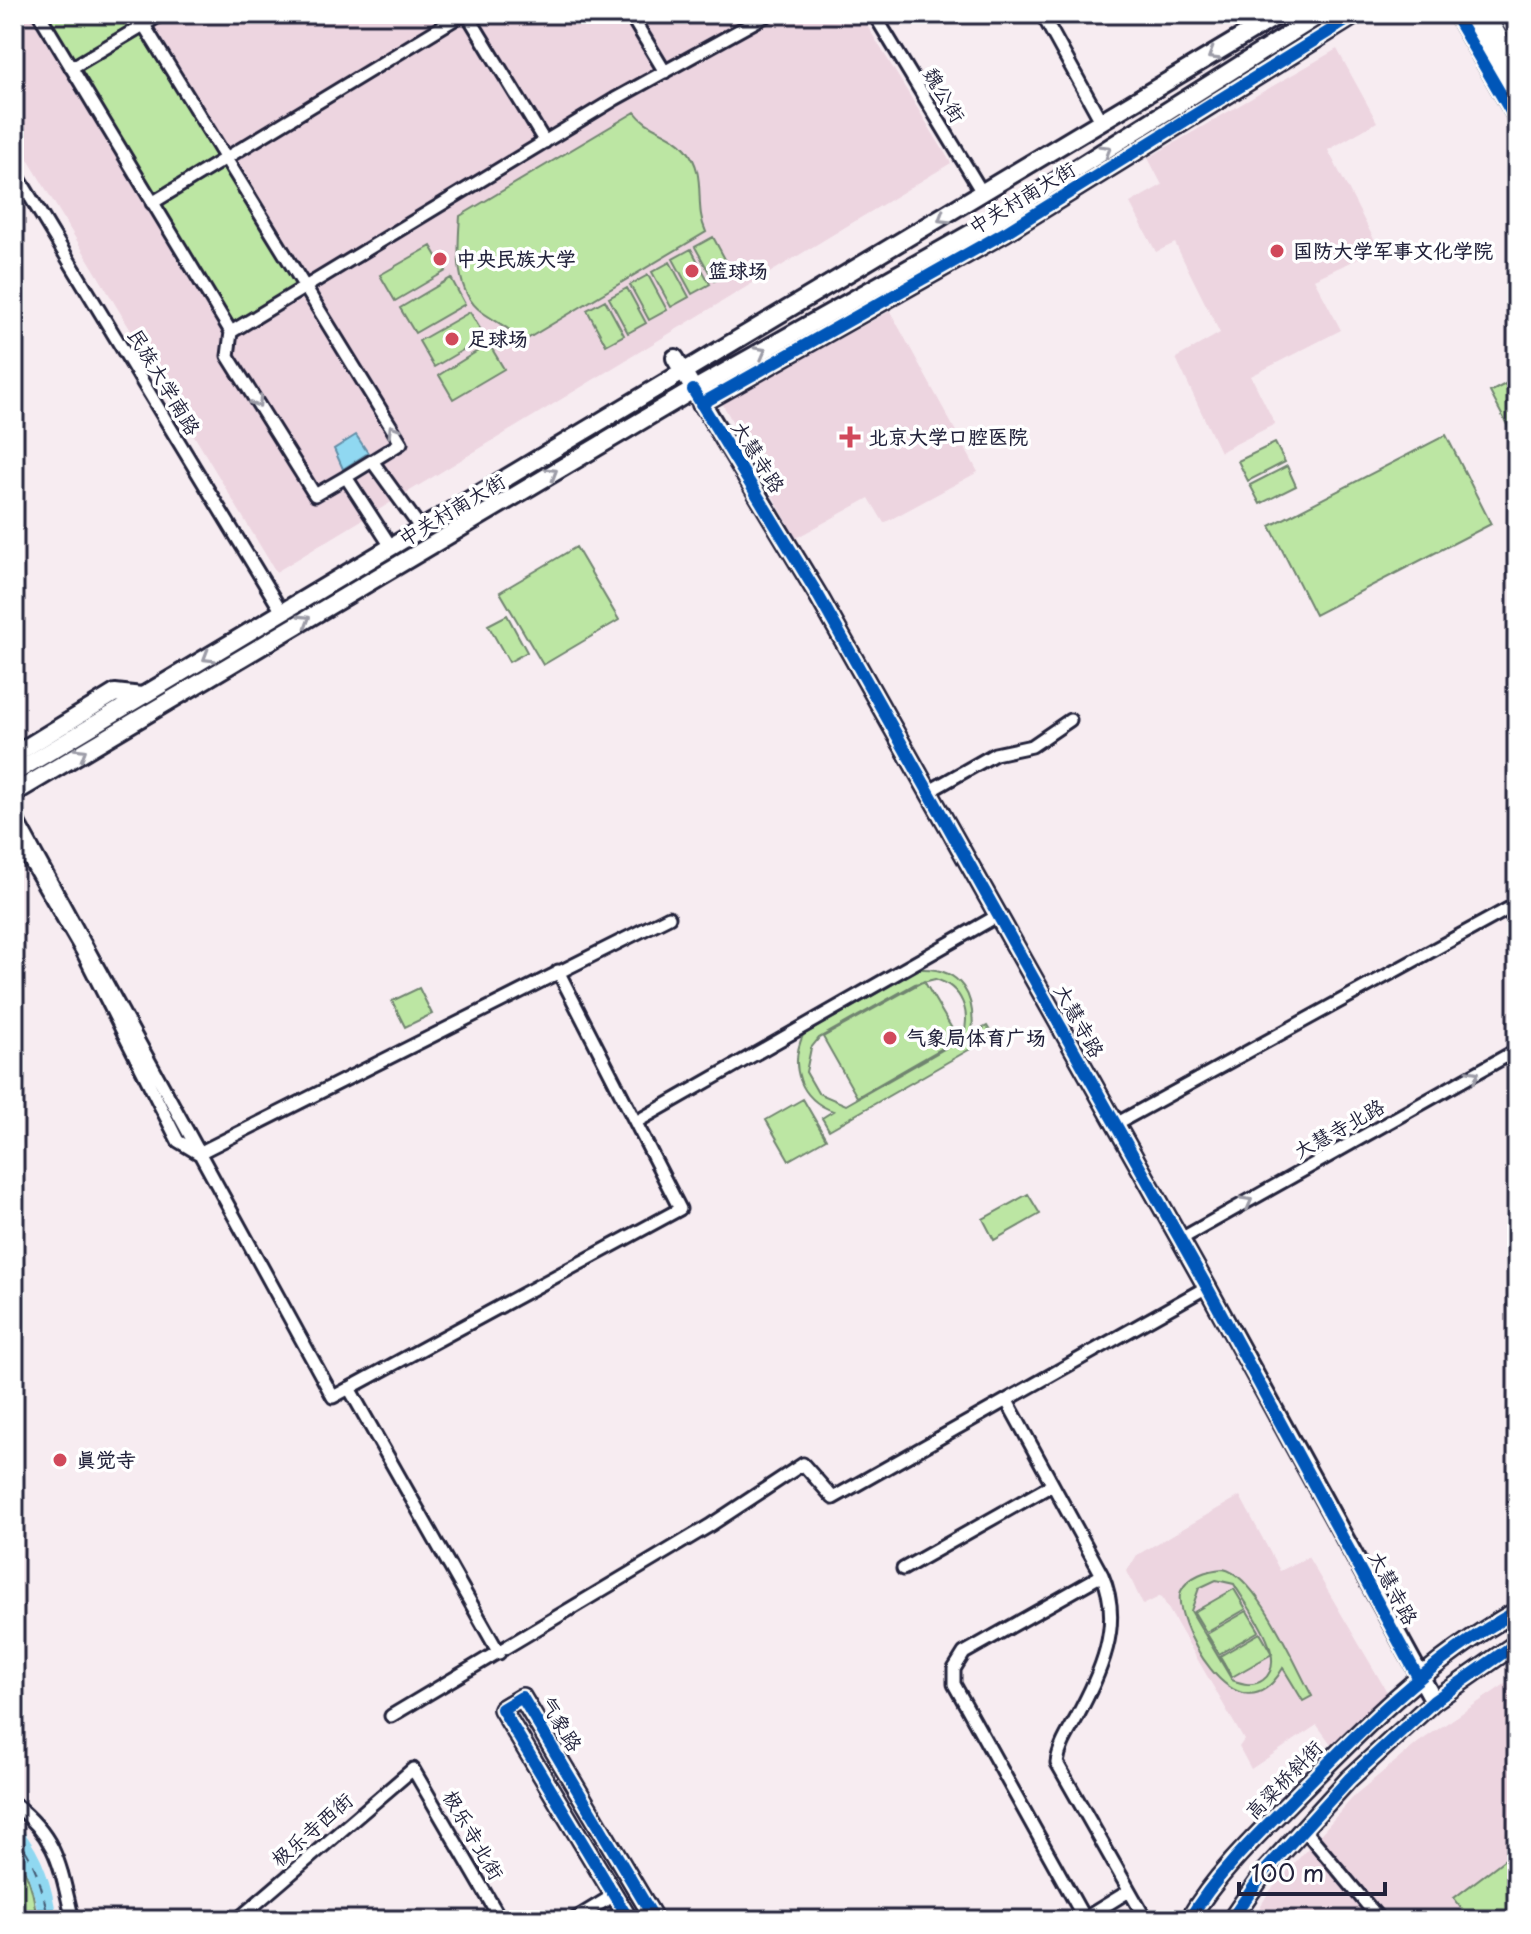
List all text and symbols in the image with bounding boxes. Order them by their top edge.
one-way arrow [1207,45,1222,60]
street label: 魏公街 [917,61,973,128]
one-way arrow [1097,144,1112,159]
street label: 中关村南大街 [962,153,1081,241]
one-way arrow [937,209,952,224]
place label: 国防大学军事文化学院 [1293,235,1493,265]
marker: 国防大学军事文化学院 [1268,242,1286,260]
place label: 中央民族大学 [456,243,576,273]
marker: 中央民族大学 [431,250,449,268]
place label: 篮球场 [708,255,768,285]
marker: 篮球场 [683,262,701,280]
street label: 民族大学南路 [121,322,209,441]
place label: 足球场 [468,323,528,353]
marker: 足球场 [443,330,461,348]
one-way arrow [752,346,766,362]
one-way arrow [248,393,263,408]
street label: 大慧寺路 [725,415,793,499]
place label: 北京大学口腔医院 [868,421,1028,451]
one-way arrow [388,424,403,439]
marker: 北京大学口腔医院 [839,426,861,448]
street label: 中关村南大街 [392,465,511,553]
one-way arrow [543,468,558,483]
one-way arrow [296,615,311,630]
one-way arrow [202,647,217,662]
one-way arrow [72,747,87,763]
street label: 大慧寺路 [1047,978,1113,1064]
place label: 气象局体育广场 [906,1022,1046,1052]
marker: 气象局体育广场 [881,1029,899,1047]
one-way arrow [1466,1069,1480,1084]
street label: 大慧寺北路 [1288,1090,1390,1165]
one-way arrow [1238,1196,1253,1212]
place label: 真觉寺 [76,1444,136,1474]
marker: 真觉寺 [51,1451,69,1469]
street label: 大慧寺路 [1362,1545,1426,1631]
street label: 气象路 [534,1690,591,1758]
street label: 高粱桥斜街 [1238,1733,1329,1826]
street label: 极乐寺北街 [436,1784,512,1885]
street label: 极乐寺西街 [264,1785,359,1873]
scale bar [1239,1846,1385,1896]
text: 100 m [1251,1854,1324,1890]

